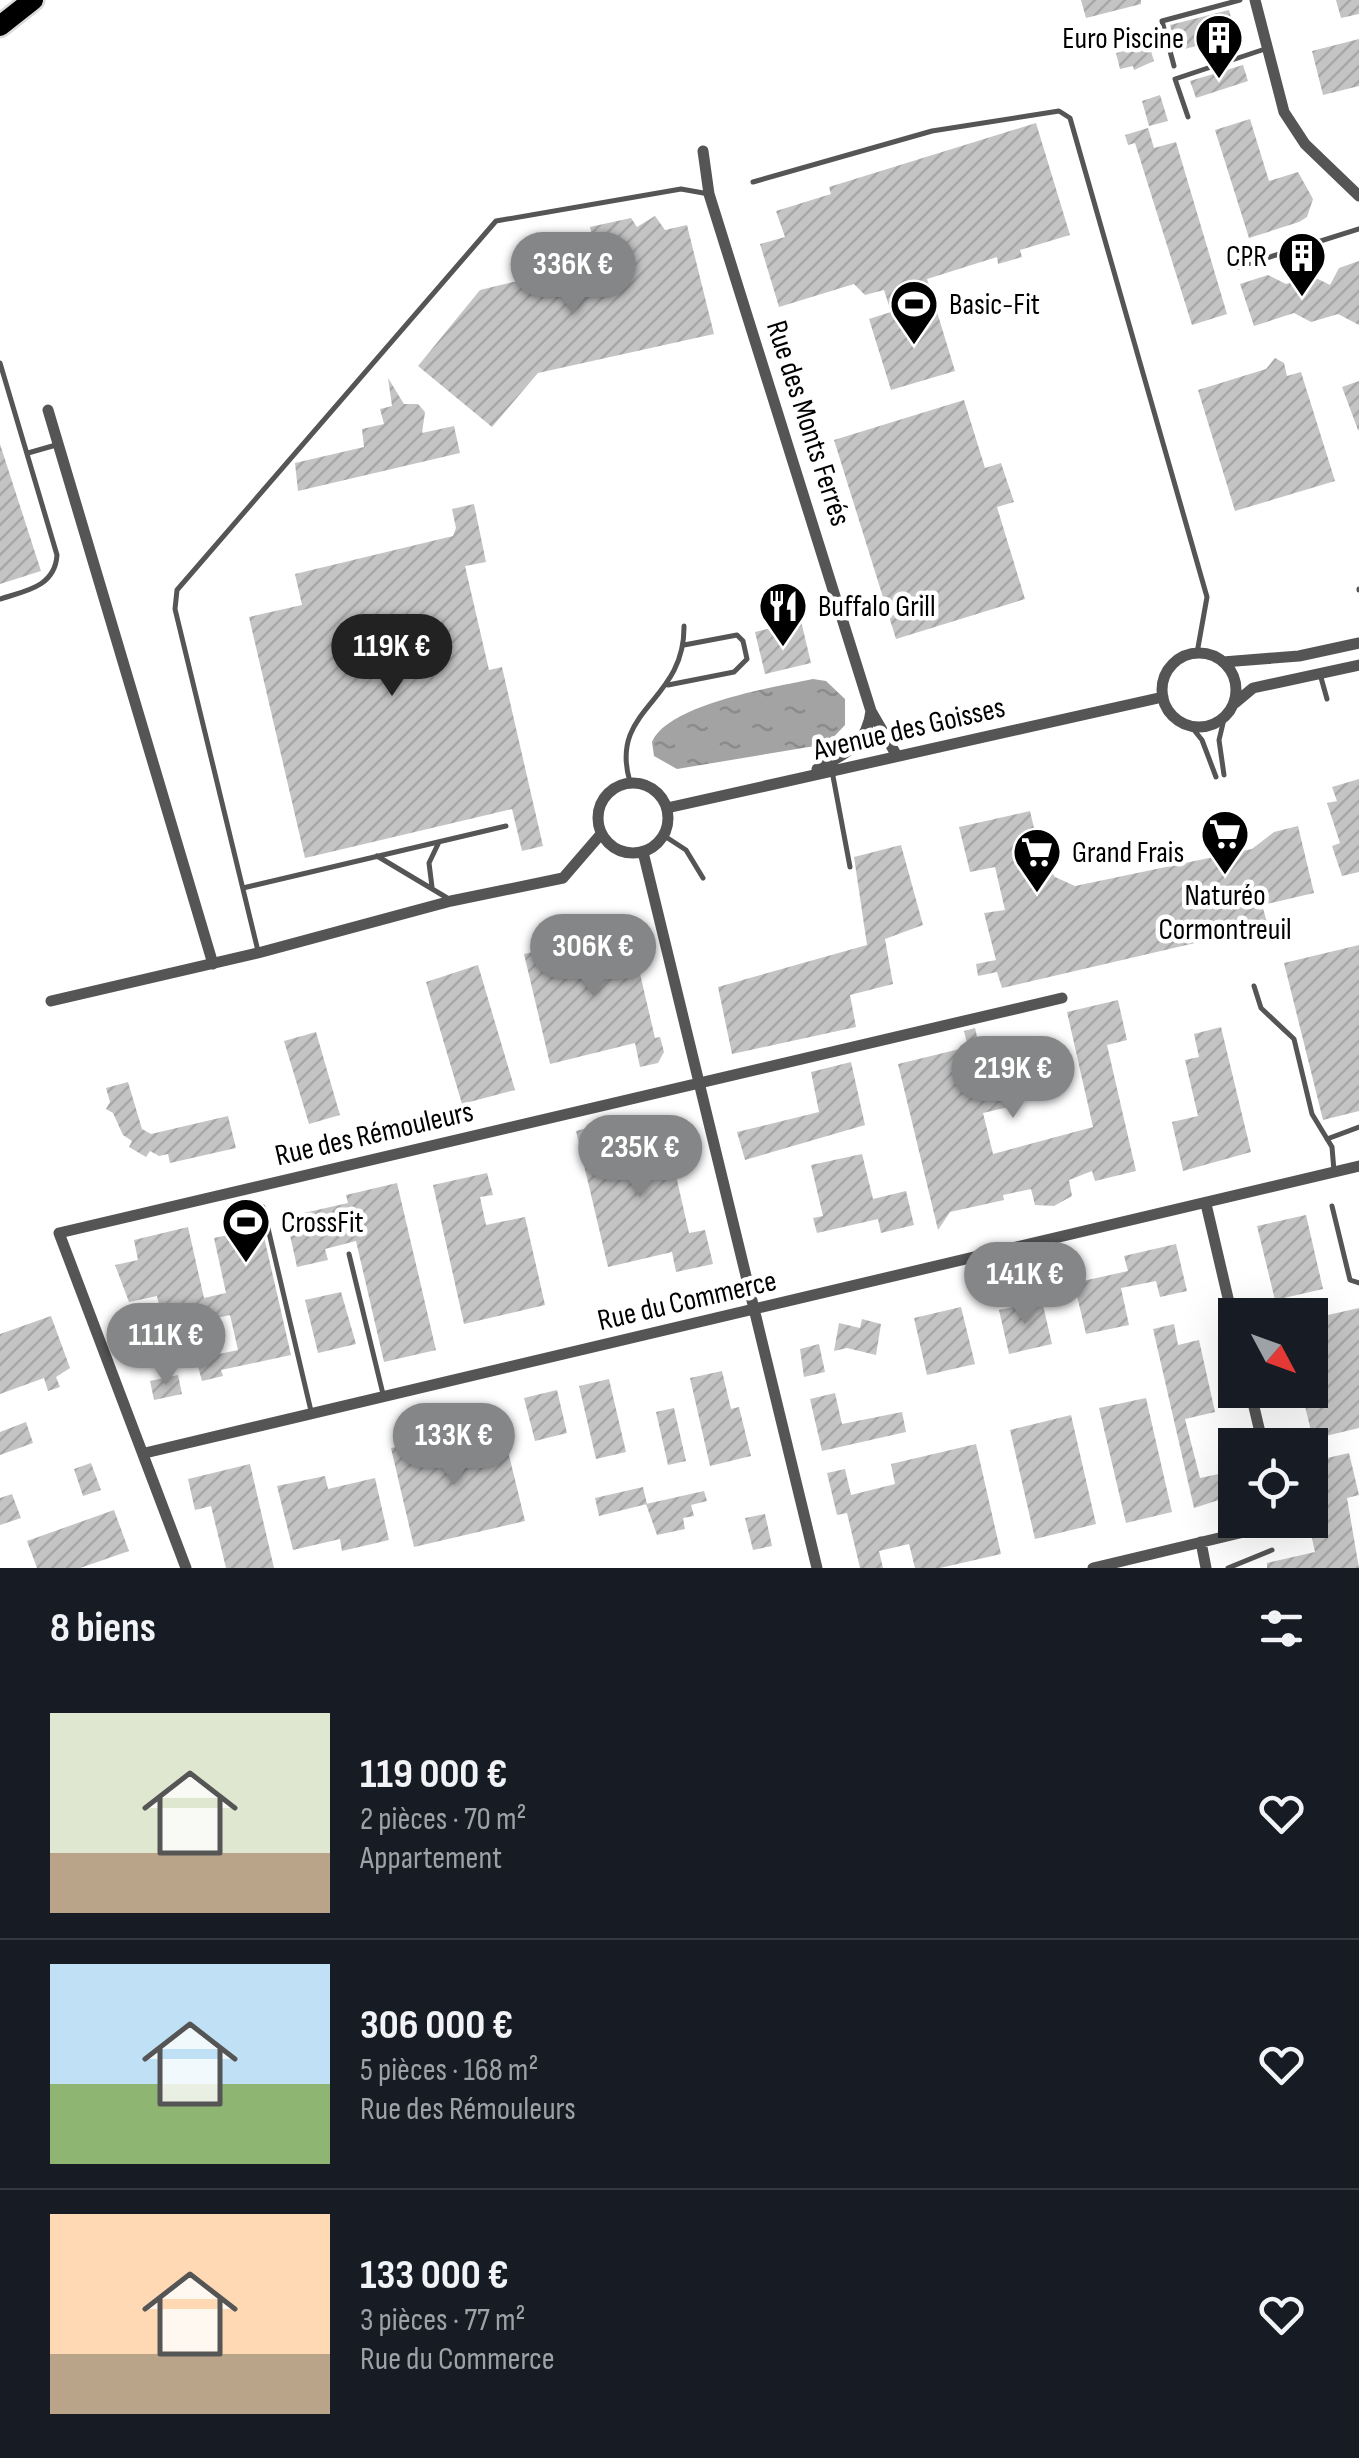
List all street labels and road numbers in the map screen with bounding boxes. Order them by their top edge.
street label: Rue des Monts Ferrés [758,316,858,531]
street label: Avenue des Goisses [809,689,1008,769]
street label: Rue des Rémouleurs [272,1094,477,1174]
street label: Rue du Commerce [594,1263,780,1339]

